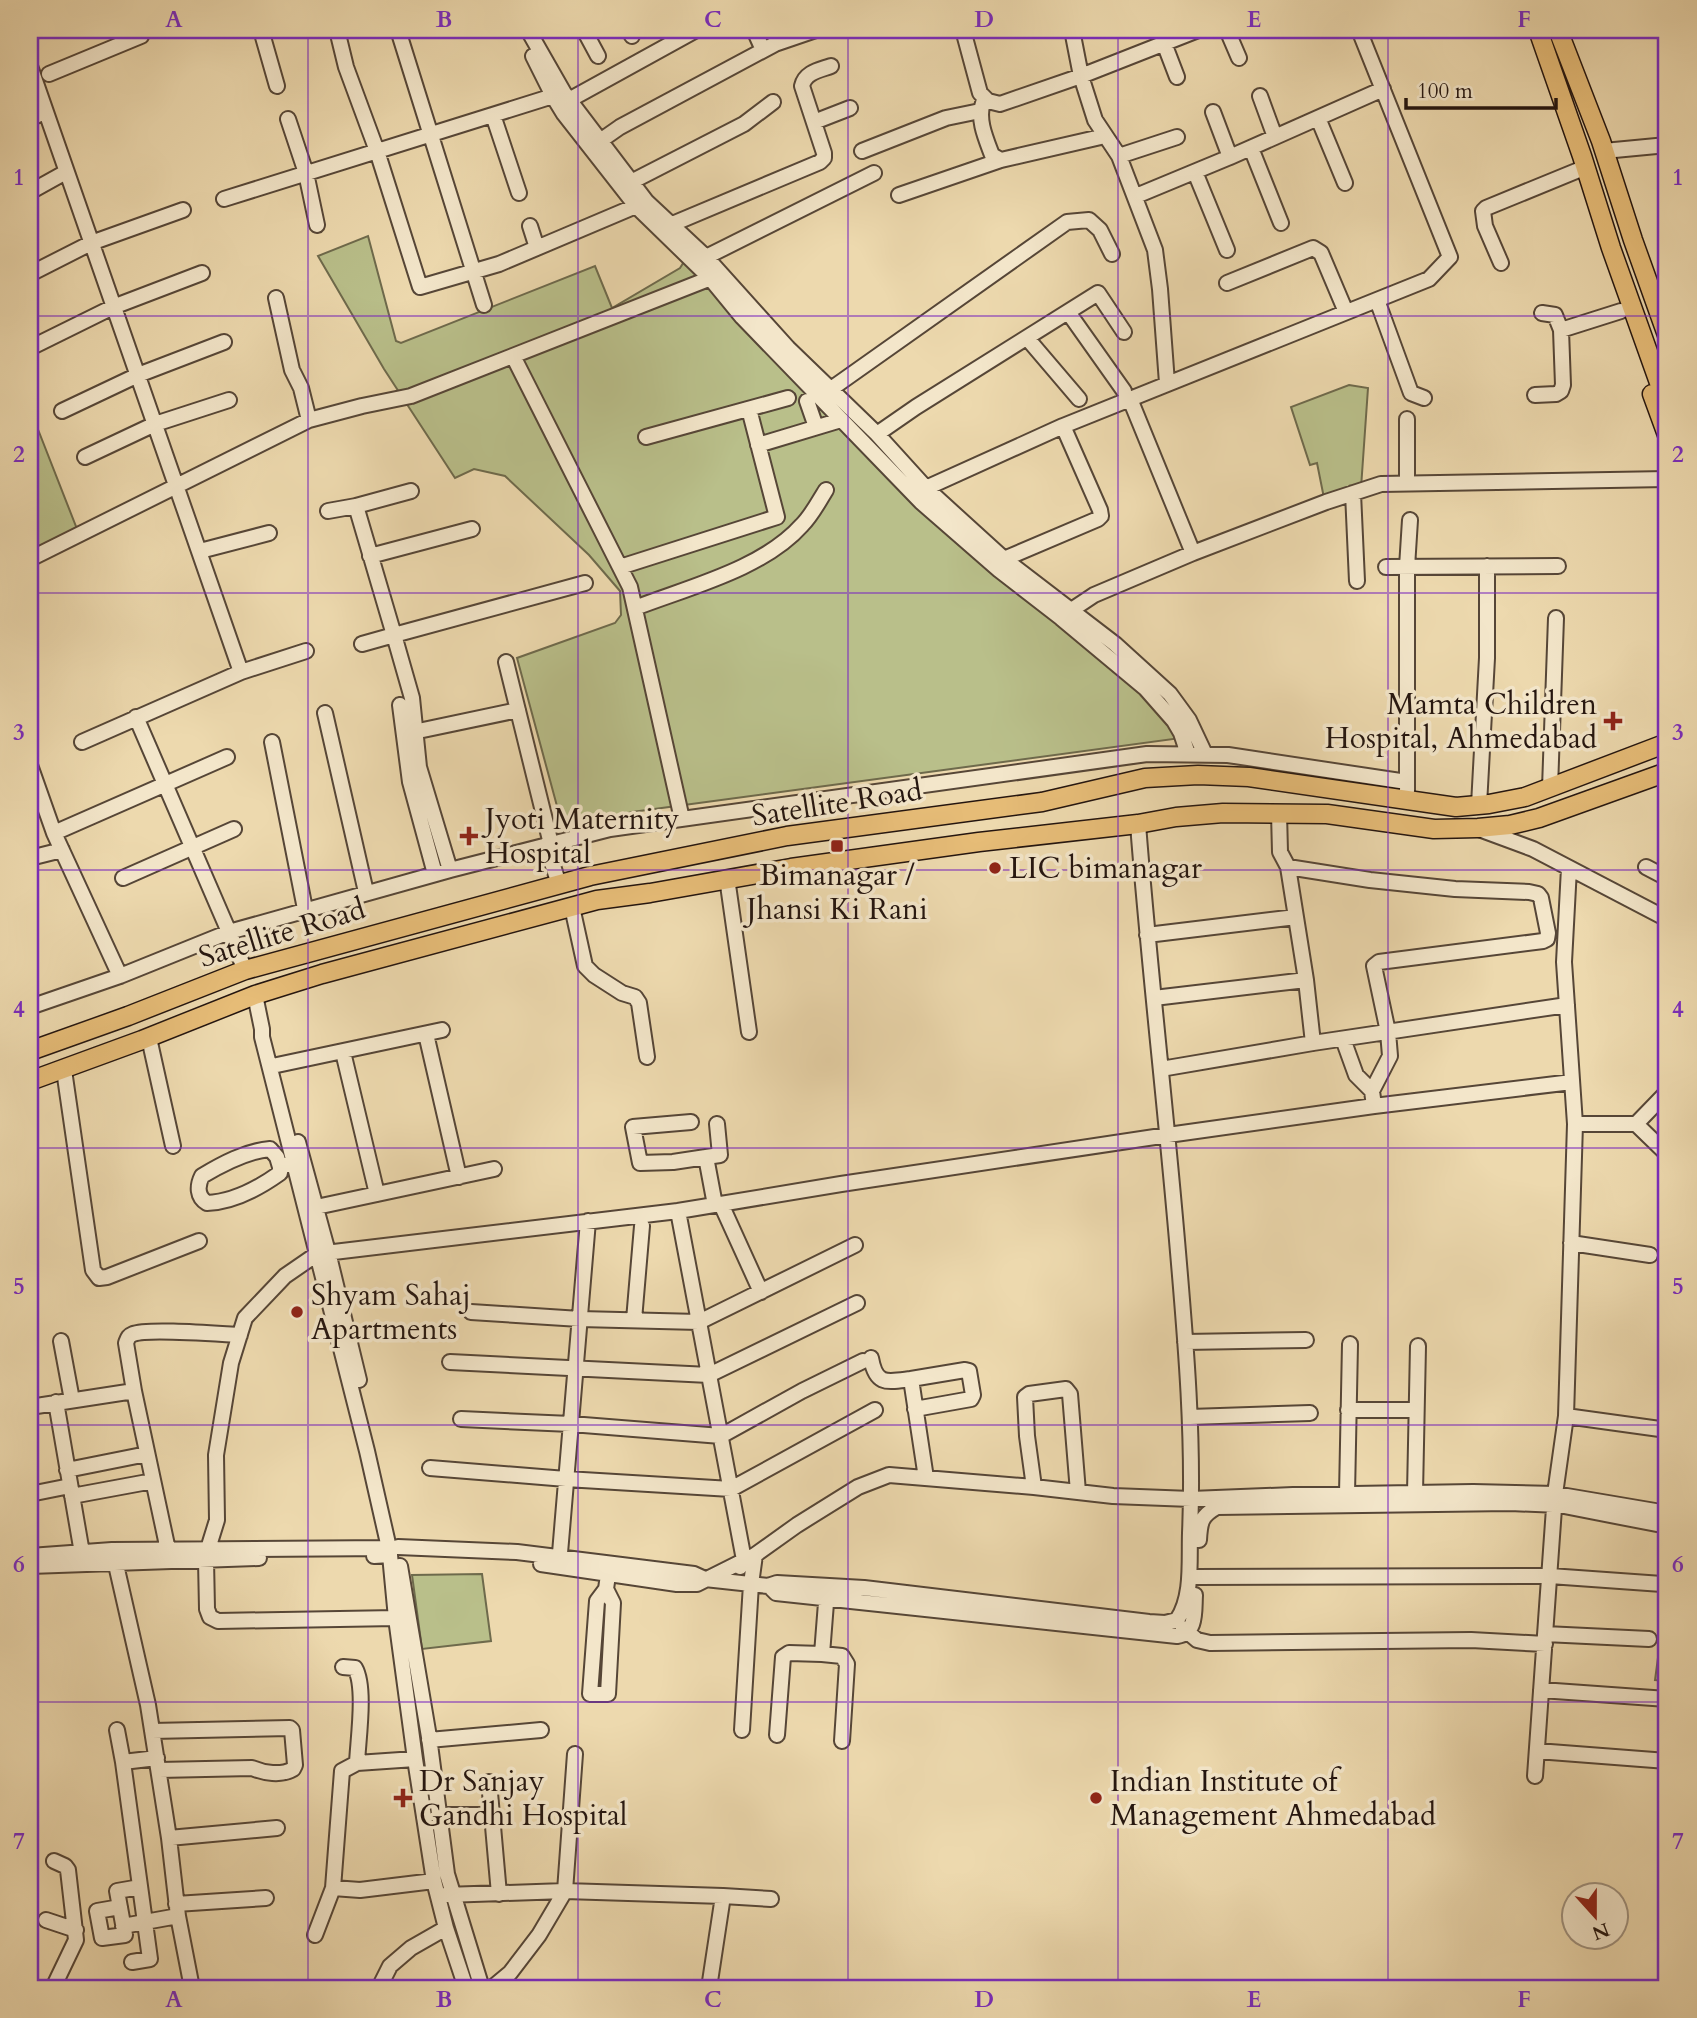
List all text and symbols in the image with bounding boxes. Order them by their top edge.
text: A [165,4,183,35]
text: B [436,4,452,35]
text: C [704,4,722,35]
text: D [974,4,994,35]
text: E [1247,4,1261,35]
text: F [1517,4,1531,35]
scale bar [1406,66,1557,110]
text: 100 m [1417,77,1473,106]
text: 1 [13,162,25,193]
text: 1 [1672,162,1684,193]
text: 2 [13,439,25,470]
text: 2 [1672,439,1684,470]
place label: Mamta Children Hospital, Ahmedabad [1325,684,1597,759]
marker: Mamta Children Hospital, Ahmedabad [1603,711,1623,731]
text: 3 [13,717,25,748]
text: 3 [1672,717,1684,748]
street label: Satellite Road [749,769,925,837]
place label: Jyoti Maternity Hospital [481,799,679,874]
marker: Jyoti Maternity Hospital [459,826,479,846]
marker: Bimanagar / Jhansi Ki Rani [829,838,845,854]
place label: LIC bimanagar [1009,848,1202,889]
place label: Bimanagar / Jhansi Ki Rani [742,855,928,930]
marker: LIC bimanagar [987,860,1003,876]
street label: Satellite Road [194,888,370,978]
text: 4 [13,994,25,1025]
text: 4 [1672,994,1684,1025]
text: 5 [13,1271,25,1302]
text: 5 [1672,1271,1684,1302]
place label: Shyam Sahaj Apartments [311,1275,471,1350]
marker: Shyam Sahaj Apartments [289,1304,305,1320]
text: 6 [13,1549,25,1580]
text: 6 [1672,1549,1684,1580]
place label: Dr Sanjay Gandhi Hospital [419,1761,628,1836]
place label: Indian Institute of Management Ahmedabad [1110,1761,1436,1836]
marker: Dr Sanjay Gandhi Hospital [393,1788,413,1808]
marker: Indian Institute of Management Ahmedabad [1088,1790,1104,1806]
text: 7 [13,1826,25,1857]
text: 7 [1672,1826,1684,1857]
north arrow [1560,1882,1630,1952]
text: N [1588,1916,1613,1946]
text: A [165,1984,183,2015]
text: B [436,1984,452,2015]
text: C [704,1984,722,2015]
text: D [974,1984,994,2015]
text: E [1247,1984,1261,2015]
text: F [1517,1984,1531,2015]

